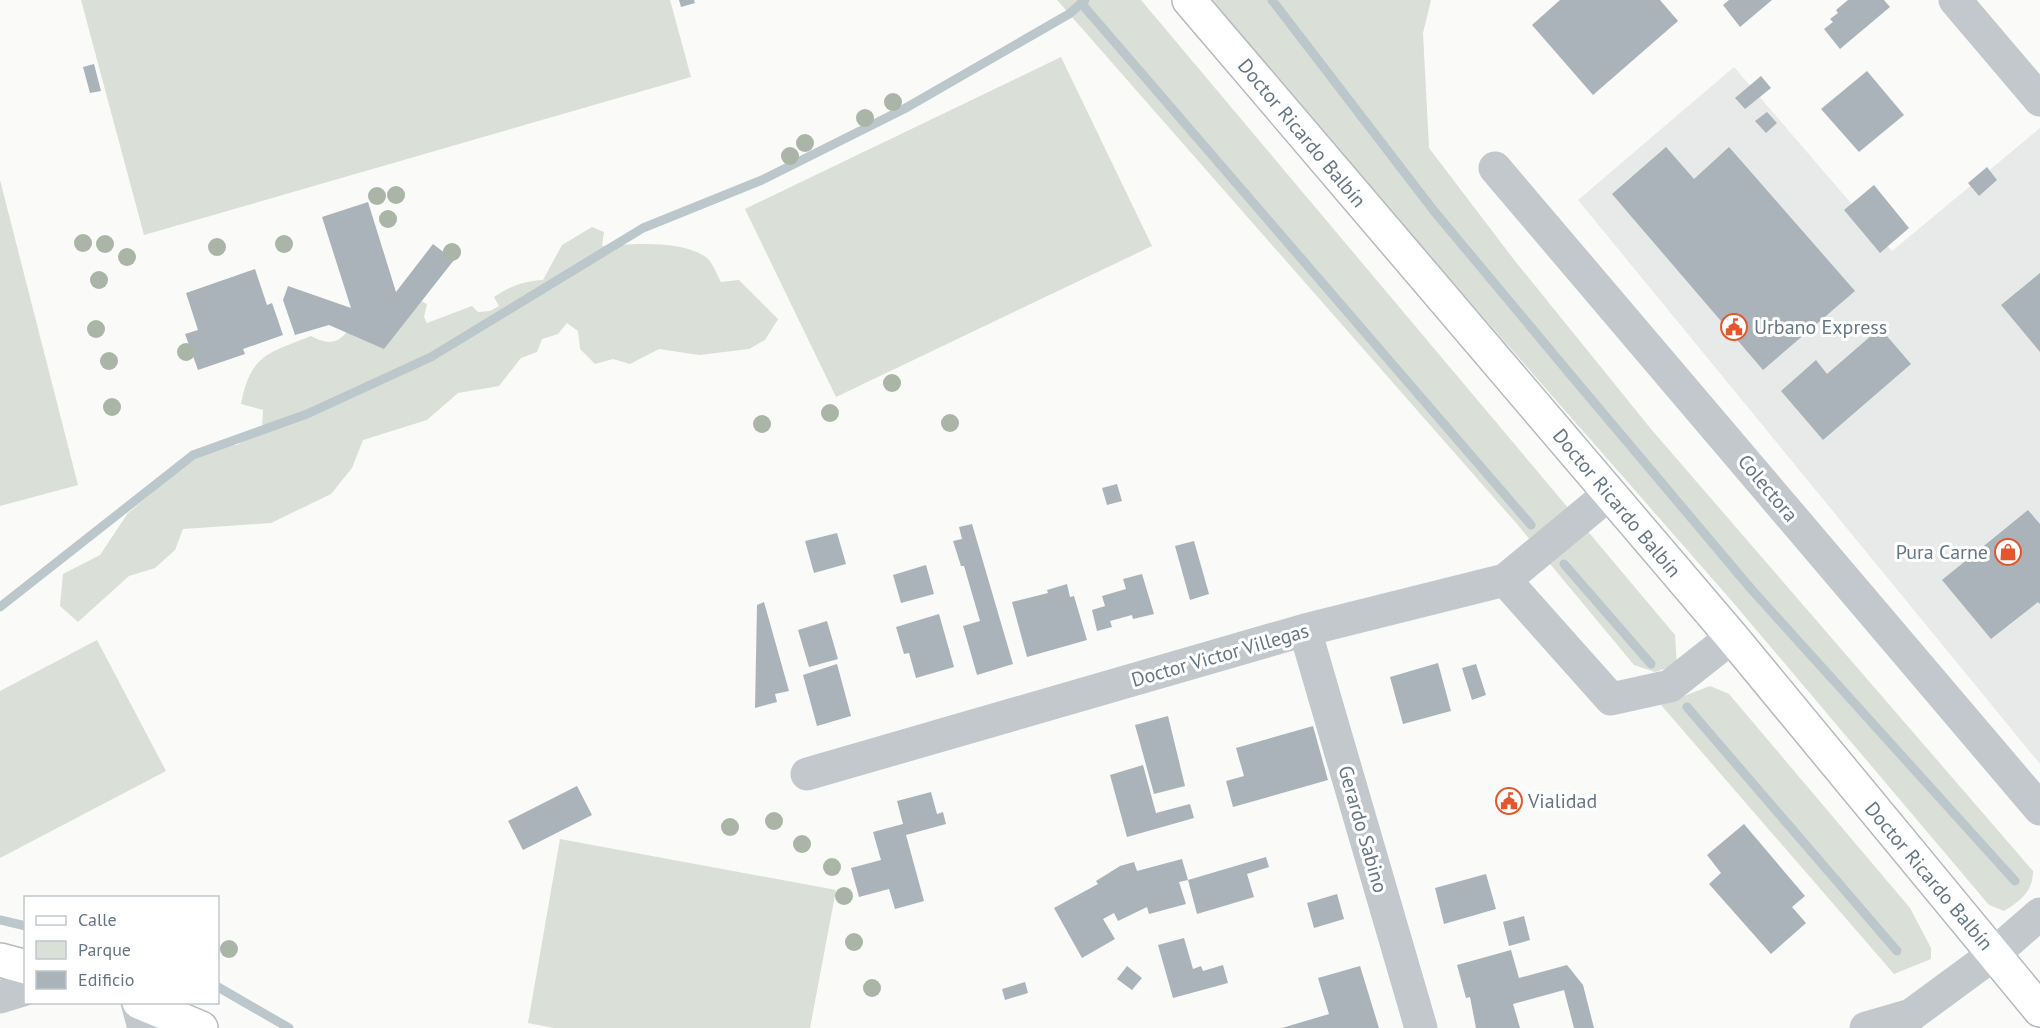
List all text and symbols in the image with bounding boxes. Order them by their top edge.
street label: Doctor Ricardo Balbín [1232,53,1372,213]
public building icon: Urbano Express [1719,312,1749,342]
place label: Urbano Express [1754,314,1887,340]
street label: Doctor Ricardo Balbín [1547,423,1687,583]
street label: Colectora [1732,449,1804,527]
shop icon: Pura Carne [1993,537,2023,567]
place label: Pura Carne [1896,539,1988,565]
street label: Doctor Victor Villegas [1128,617,1312,693]
street label: Gerardo Sabino [1332,762,1394,896]
public building icon: Vialidad [1494,786,1524,816]
place label: Vialidad [1527,788,1597,814]
street label: Doctor Ricardo Balbín [1859,796,1999,956]
legend [24,896,219,1004]
text: Calle [78,908,117,931]
text: Parque [78,938,131,961]
text: Edificio [78,968,134,991]

